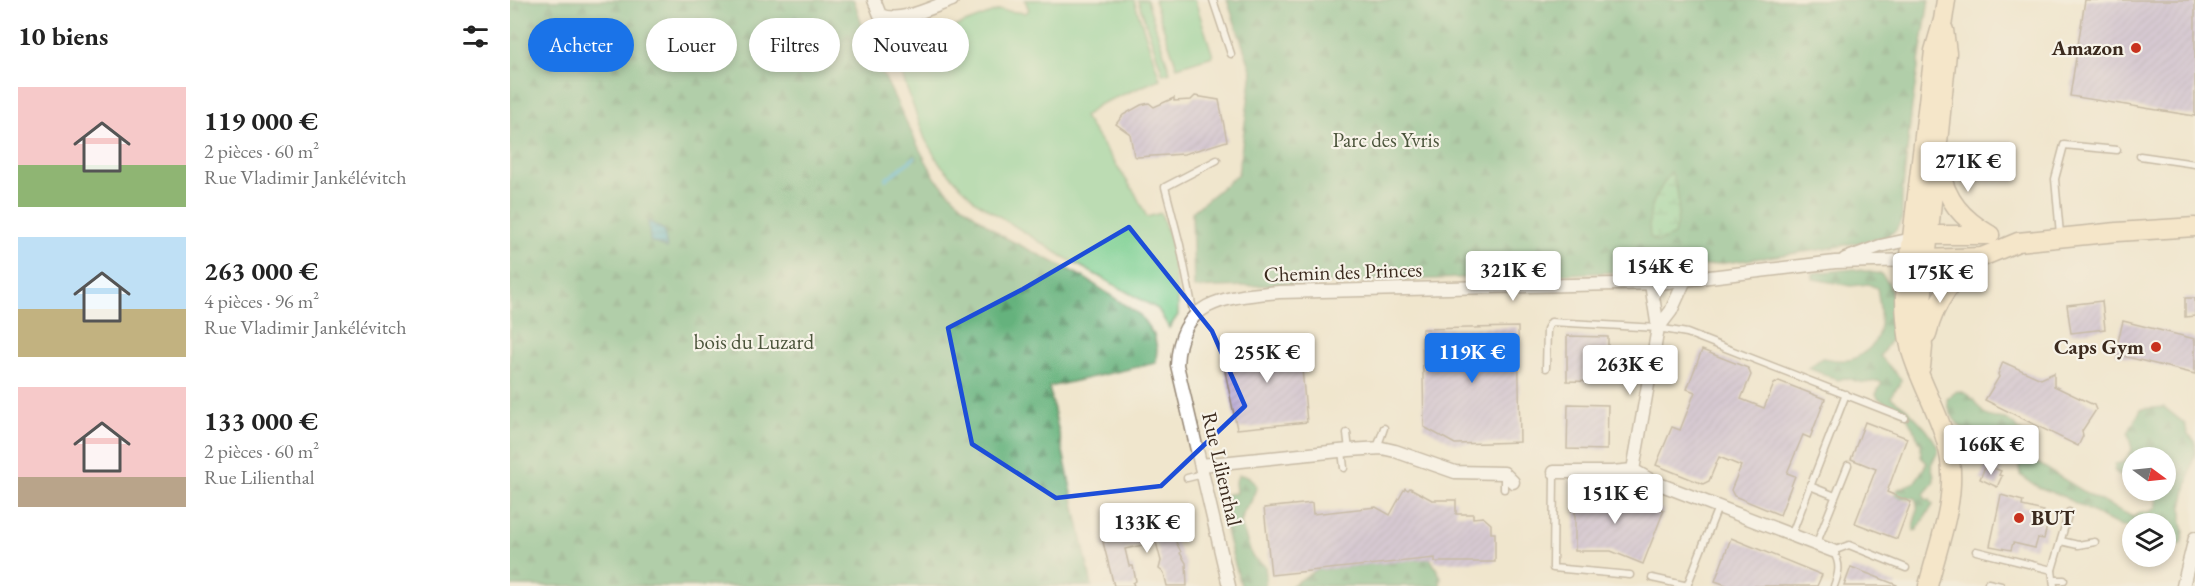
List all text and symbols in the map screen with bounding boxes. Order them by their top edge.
chip: Acheter [528,18,634,72]
chip: Louer [646,18,737,72]
chip: Filtres [749,18,840,72]
chip: Nouveau [852,18,969,72]
text: 10 biens [18,19,108,53]
icon: filters [459,20,492,53]
place label: Amazon [2051,34,2124,61]
marker: Amazon [2129,41,2143,55]
text: 119 000 € [204,104,318,138]
icon: home [66,111,138,183]
park label: Parc des Yvris [1332,126,1440,153]
text: 2 pièces · 60 m² [204,138,319,164]
pin: 271K € [1919,142,2017,193]
text: 271K € [1935,148,2001,174]
text: Rue Vladimir Jankélévitch [204,164,406,190]
pin: 154K € [1611,247,1709,298]
pin: 321K € [1464,251,1562,302]
text: 154K € [1627,253,1693,279]
pin: 175K € [1891,253,1989,304]
text: 263 000 € [204,254,318,288]
street label: Chemin des Princes [1263,255,1423,288]
text: 321K € [1480,257,1546,283]
text: 175K € [1907,259,1973,285]
icon: home [66,261,138,333]
text: 4 pièces · 96 m² [204,288,319,314]
text: Rue Vladimir Jankélévitch [204,314,406,340]
park label: bois du Luzard [694,328,815,355]
pin: 255K € [1218,333,1316,384]
pin: 119K € [1423,333,1521,384]
place label: Caps Gym [2054,333,2144,360]
text: 255K € [1234,339,1300,365]
text: 119K € [1439,339,1505,365]
marker: Caps Gym [2149,340,2163,354]
pin: 263K € [1581,345,1679,396]
text: 263K € [1597,351,1663,377]
text: 133 000 € [204,404,318,438]
street label: Rue Lilienthal [1196,409,1249,529]
icon: home [66,411,138,483]
pin: 166K € [1942,425,2040,476]
text: 166K € [1958,431,2024,457]
text: 2 pièces · 60 m² [204,438,319,464]
north arrow [2122,447,2176,501]
map controls [2122,447,2176,567]
text: Rue Lilienthal [204,464,315,490]
pin: 151K € [1566,474,1664,525]
text: 151K € [1582,480,1648,506]
pin: 133K € [1098,503,1196,554]
place label: BUT [2031,504,2075,531]
text: 133K € [1114,509,1180,535]
marker: BUT [2012,511,2026,525]
button: layers [2122,513,2176,567]

